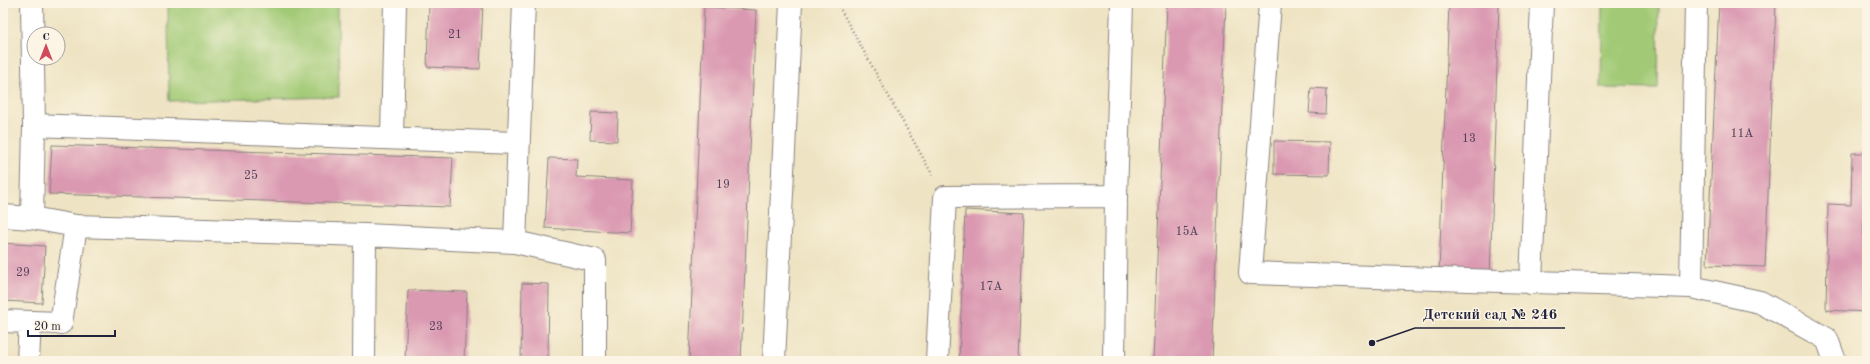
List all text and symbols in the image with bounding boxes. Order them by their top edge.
north arrow [26,26,66,66]
house number: 21 [448,29,462,41]
text: С [42,32,50,43]
house number: 11А [1730,128,1754,140]
house number: 13 [1462,133,1476,145]
house number: 25 [244,169,258,182]
house number: 19 [716,179,730,191]
house number: 15А [1175,225,1199,238]
house number: 29 [16,267,30,279]
house number: 17А [979,281,1003,293]
callout: Детский сад № 246 [1415,301,1565,328]
text: Детский сад № 246 [1423,308,1558,323]
scale bar [28,312,115,338]
text: 20 m [34,321,61,333]
house number: 23 [429,321,443,333]

